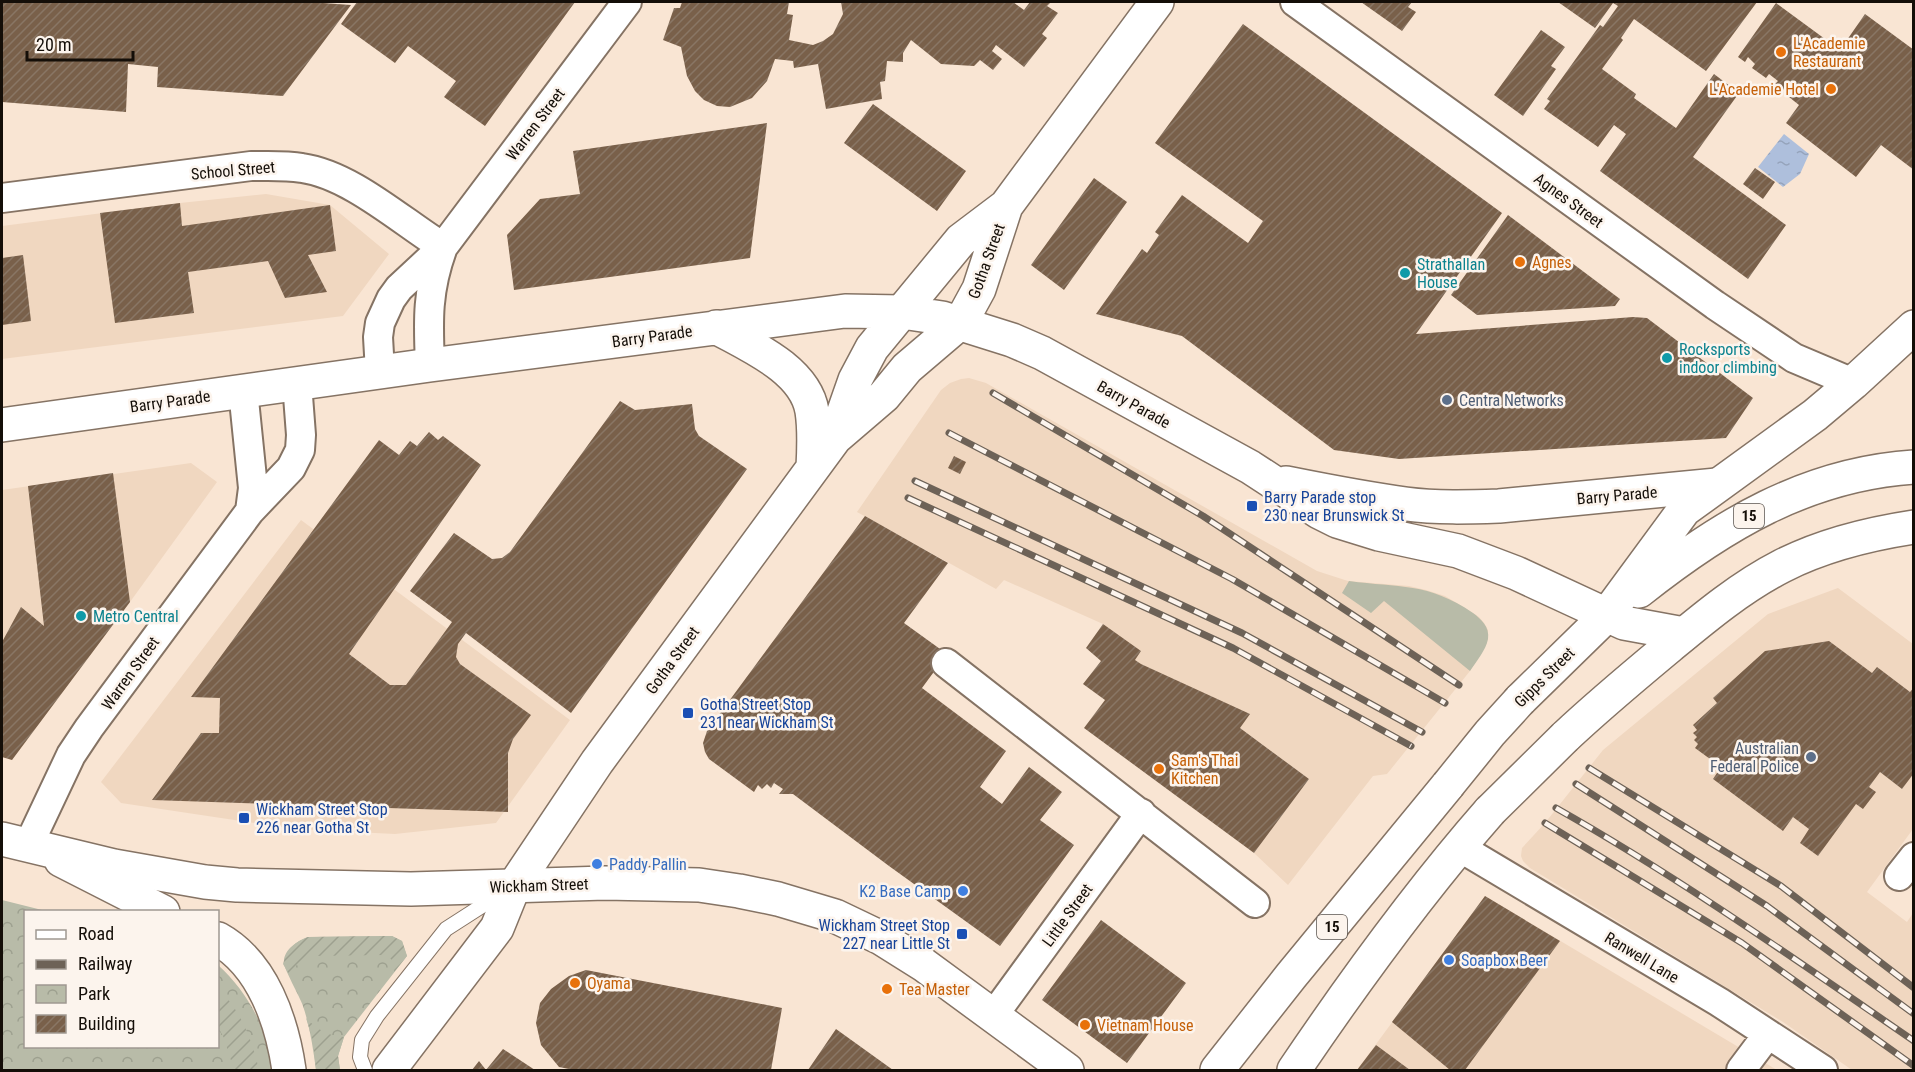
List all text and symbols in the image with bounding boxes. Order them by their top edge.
scale bar [27,24,134,62]
text: 20 m [36,34,71,55]
place label: L'Academie Restaurant [1793,34,1865,71]
marker: L'Academie Restaurant [1774,45,1788,59]
place label: L'Academie Hotel [1709,80,1819,99]
marker: L'Academie Hotel [1824,82,1838,96]
street label: Warren Street [502,84,569,164]
street label: School Street [190,157,276,184]
street label: Agnes Street [1530,169,1607,232]
street label: Gotha Street [964,221,1009,301]
place label: Agnes [1532,253,1572,272]
place label: Strathallan House [1417,255,1485,292]
marker: Agnes [1513,255,1527,269]
marker: Strathallan House [1398,266,1412,280]
street label: Barry Parade [611,321,693,352]
place label: Rocksports indoor climbing [1679,340,1777,377]
marker: Rocksports indoor climbing [1660,351,1674,365]
street label: Barry Parade [1094,377,1174,432]
street label: Barry Parade [129,386,211,417]
place label: Centra Networks [1459,391,1564,410]
marker: Centra Networks [1440,393,1454,407]
street label: Barry Parade [1576,483,1658,508]
place label: Barry Parade stop 230 near Brunswick St [1264,488,1405,525]
marker: Barry Parade stop 230 near Brunswick St [1245,499,1259,513]
road number: 15 [1734,504,1764,528]
place label: Metro Central [93,607,179,626]
marker: Metro Central [74,609,88,623]
street label: Gotha Street [642,623,703,698]
street label: Warren Street [98,633,163,714]
street label: Gipps Street [1510,643,1579,711]
place label: Gotha Street Stop 231 near Wickham St [700,695,834,732]
marker: Gotha Street Stop 231 near Wickham St [681,706,695,720]
place label: Australian Federal Police [1710,739,1799,776]
marker: Australian Federal Police [1804,750,1818,764]
place label: Sam's Thai Kitchen [1171,751,1238,788]
marker: Sam's Thai Kitchen [1152,762,1166,776]
place label: Wickham Street Stop 226 near Gotha St [256,800,388,837]
marker: Wickham Street Stop 226 near Gotha St [237,811,251,825]
place label: Paddy Pallin [609,855,687,874]
marker: Paddy Pallin [590,857,604,871]
street label: Wickham Street [489,874,589,897]
street label: Little Street [1038,880,1097,950]
place label: K2 Base Camp [859,882,951,901]
marker: K2 Base Camp [956,884,970,898]
legend [24,910,219,1048]
road number: 15 [1317,915,1347,939]
place label: Wickham Street Stop 227 near Little St [818,916,950,953]
text: Road [78,923,114,944]
marker: Wickham Street Stop 227 near Little St [955,927,969,941]
street label: Ranwell Lane [1601,928,1682,987]
place label: Soapbox Beer [1461,951,1548,970]
text: Railway [78,953,133,974]
marker: Soapbox Beer [1442,953,1456,967]
place label: Oyama [587,974,631,993]
marker: Oyama [568,976,582,990]
place label: Tea Master [899,980,970,999]
marker: Tea Master [880,982,894,996]
text: Park [78,983,110,1004]
text: Building [78,1013,135,1034]
place label: Vietnam House [1097,1016,1194,1035]
marker: Vietnam House [1078,1018,1092,1032]

